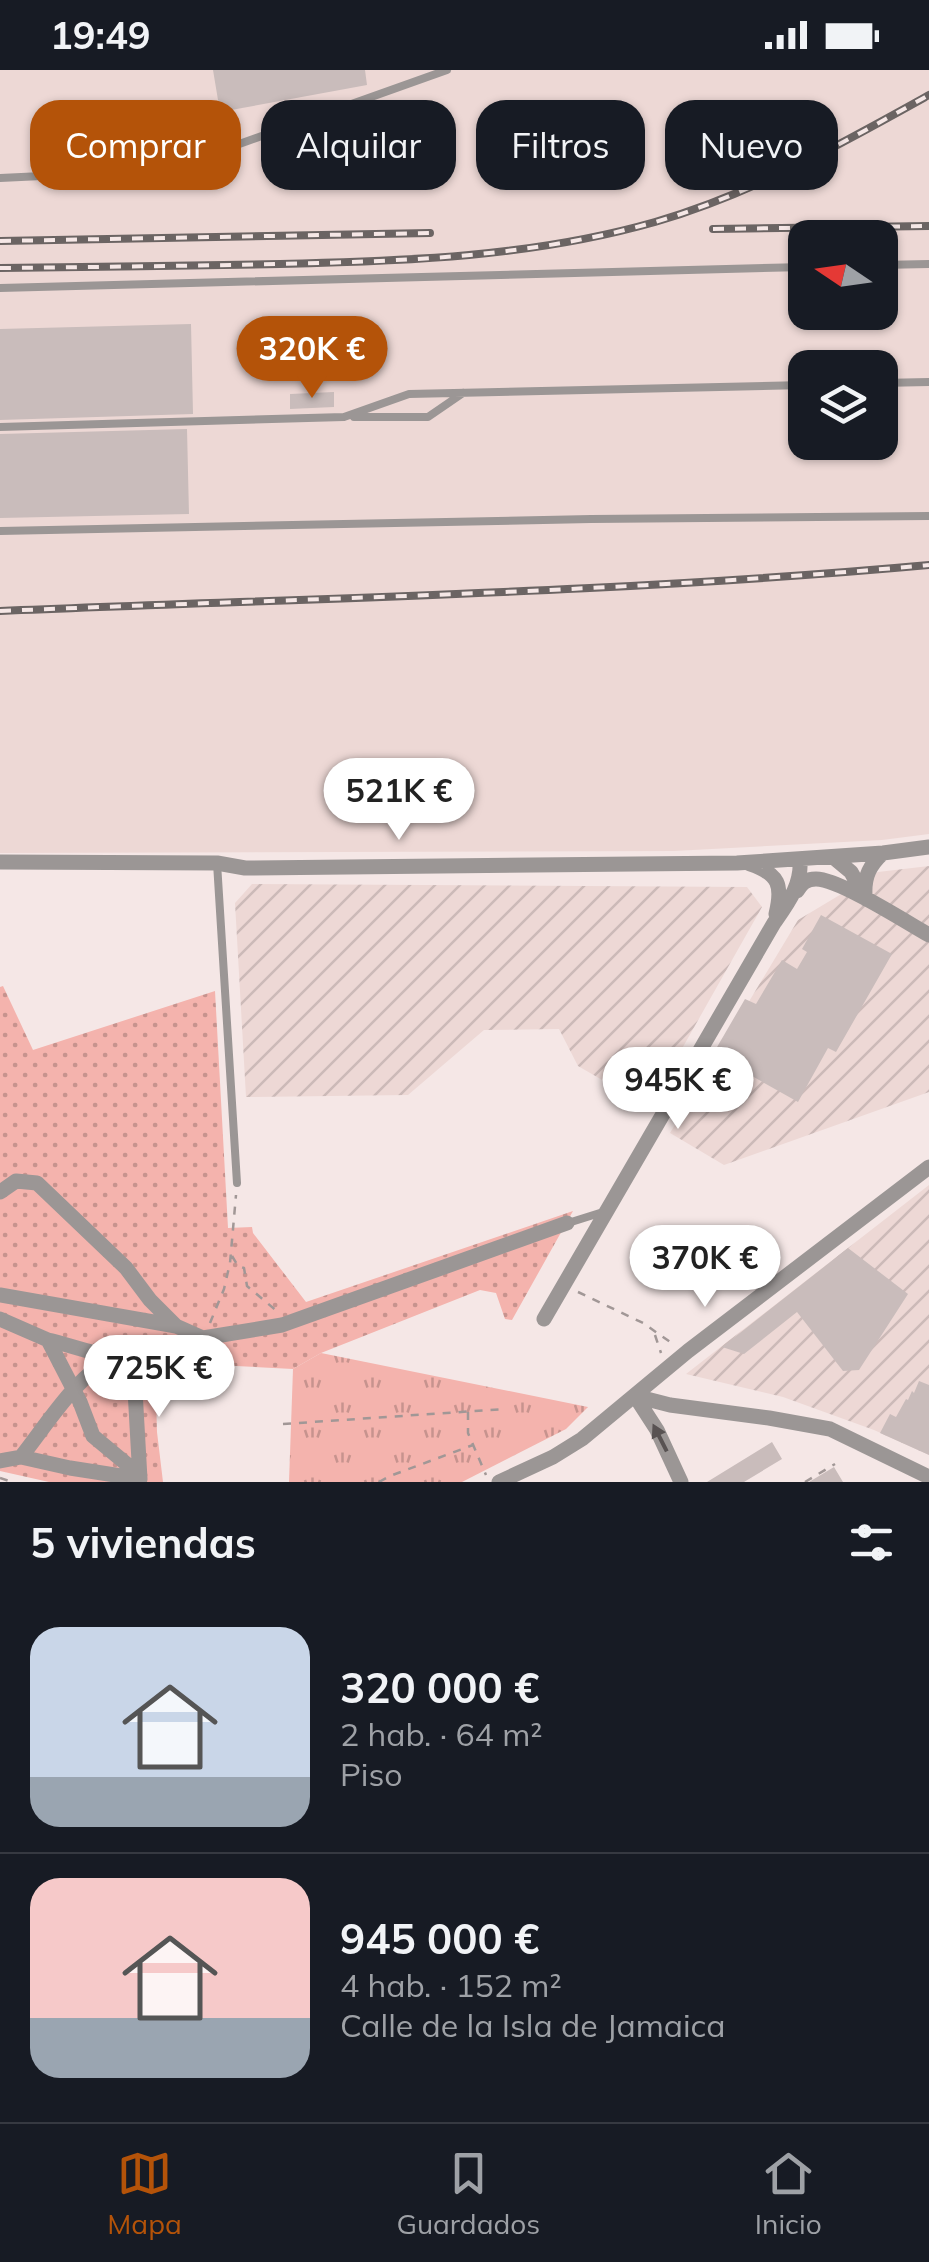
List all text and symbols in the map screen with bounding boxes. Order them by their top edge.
text: 19:49 [50,11,151,59]
chip: Comprar [30,100,241,190]
chip: Alquilar [261,100,456,190]
chip: Filtros [476,100,645,190]
chip: Nuevo [665,100,838,190]
north arrow [788,220,898,330]
map controls [788,220,898,460]
pin: 320K € [231,316,393,401]
text: 320K € [259,328,365,368]
button: layers [788,350,898,460]
pin: 521K € [318,758,480,843]
text: 521K € [346,770,452,810]
pin: 945K € [597,1047,759,1132]
text: 945K € [625,1059,731,1099]
pin: 370K € [624,1225,786,1310]
text: 370K € [652,1237,758,1277]
pin: 725K € [78,1335,240,1420]
text: 725K € [106,1347,212,1387]
one-way arrow [652,1423,669,1452]
icon: filters [844,1515,899,1570]
text: 5 viviendas [30,1516,256,1569]
text: 320 000 € [340,1661,539,1714]
icon: home [110,1667,230,1787]
text: 2 hab. · 64 m² [340,1714,542,1754]
text: Piso [340,1754,403,1794]
text: 945 000 € [340,1912,539,1965]
icon: home [110,1918,230,2038]
text: 4 hab. · 152 m² [340,1965,562,2005]
text: Calle de la Isla de Jamaica [340,2005,726,2045]
tab: Mapa [107,2146,182,2241]
tab: Guardados [396,2146,540,2241]
tab: Inicio [755,2146,822,2241]

